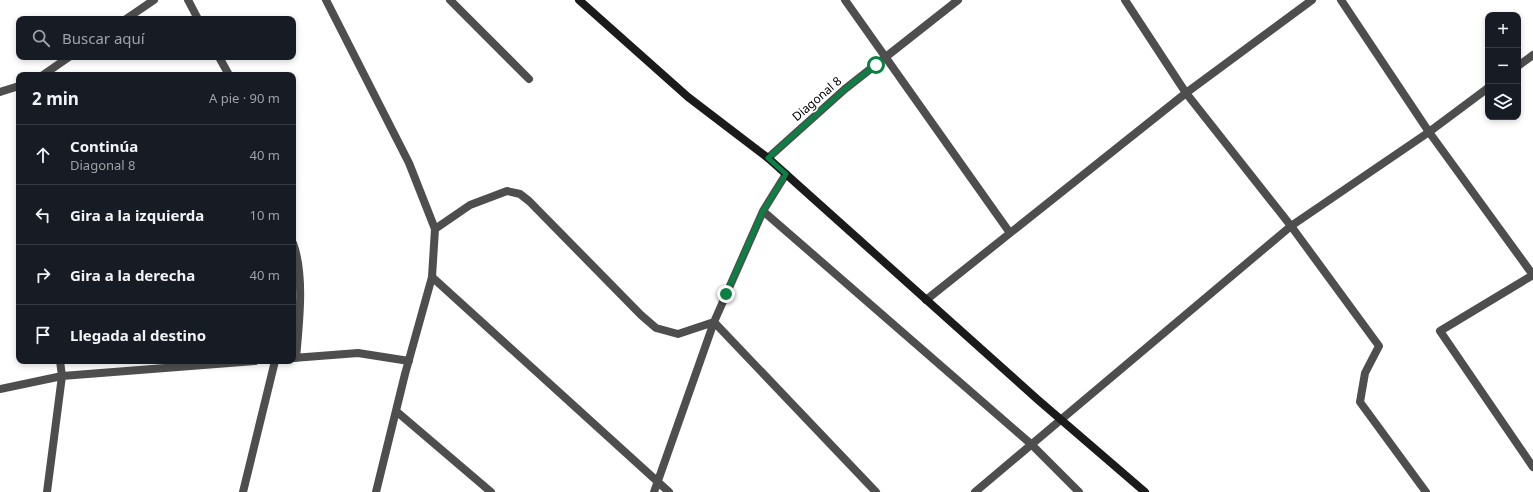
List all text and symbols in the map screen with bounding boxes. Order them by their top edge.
map controls [1485,12,1521,120]
button: + [1485,12,1521,48]
search box [16,16,296,60]
icon: search [30,27,52,49]
text: Buscar aquí [62,28,145,48]
button: − [1485,48,1521,84]
route start [867,56,885,74]
street label: Diagonal 8 [788,72,845,125]
button: layers [1485,84,1521,120]
text: 2 min [32,87,79,110]
text: A pie · 90 m [209,89,280,107]
text: Continúa [70,136,138,156]
icon: ahead [32,144,54,166]
text: 40 m [250,146,280,164]
text: Diagonal 8 [70,156,136,174]
icon: left [32,204,54,226]
text: Gira a la izquierda [70,205,204,225]
text: 10 m [250,206,280,224]
icon: right [32,264,54,286]
text: Gira a la derecha [70,265,195,285]
text: 40 m [250,266,280,284]
route end [717,285,735,303]
icon: arrive [32,324,54,346]
text: Llegada al destino [70,325,206,345]

